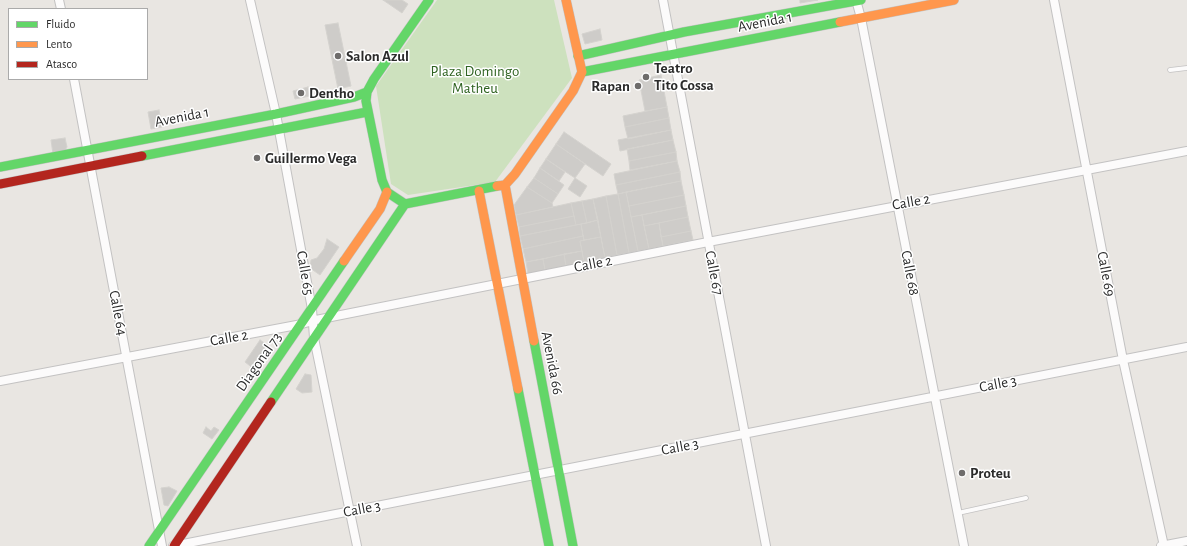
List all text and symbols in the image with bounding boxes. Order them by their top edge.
legend [8,8,148,80]
street label: Avenida 1 [736,8,794,36]
text: Fluido [46,18,75,30]
text: Lento [46,38,72,50]
place label: Salon Azul [346,47,409,65]
marker: Salon Azul [333,51,343,61]
text: Atasco [46,58,77,70]
place label: Teatro Tito Cossa [654,59,714,94]
park label: Plaza Domingo Matheu [431,62,519,97]
marker: Teatro Tito Cossa [641,72,651,82]
place label: Rapan [591,77,630,95]
marker: Rapan [633,81,643,91]
place label: Dentho [309,84,354,102]
marker: Dentho [296,88,306,98]
street label: Avenida 1 [153,103,211,131]
place label: Guillermo Vega [265,149,357,167]
marker: Guillermo Vega [252,153,262,163]
street label: Calle 2 [891,190,931,214]
street label: Calle 65 [292,249,318,297]
street label: Calle 67 [701,249,727,297]
street label: Calle 68 [897,249,923,297]
street label: Calle 69 [1093,250,1119,298]
street label: Calle 2 [572,252,614,276]
street label: Calle 64 [105,289,131,337]
street label: Calle 2 [209,326,249,350]
street label: Diagonal 73 [232,329,286,395]
street label: Avenida 66 [537,330,567,396]
street label: Calle 3 [978,372,1018,396]
street label: Calle 3 [660,435,700,459]
place label: Proteu [970,464,1011,482]
marker: Proteu [957,468,967,478]
street label: Calle 3 [342,497,382,521]

